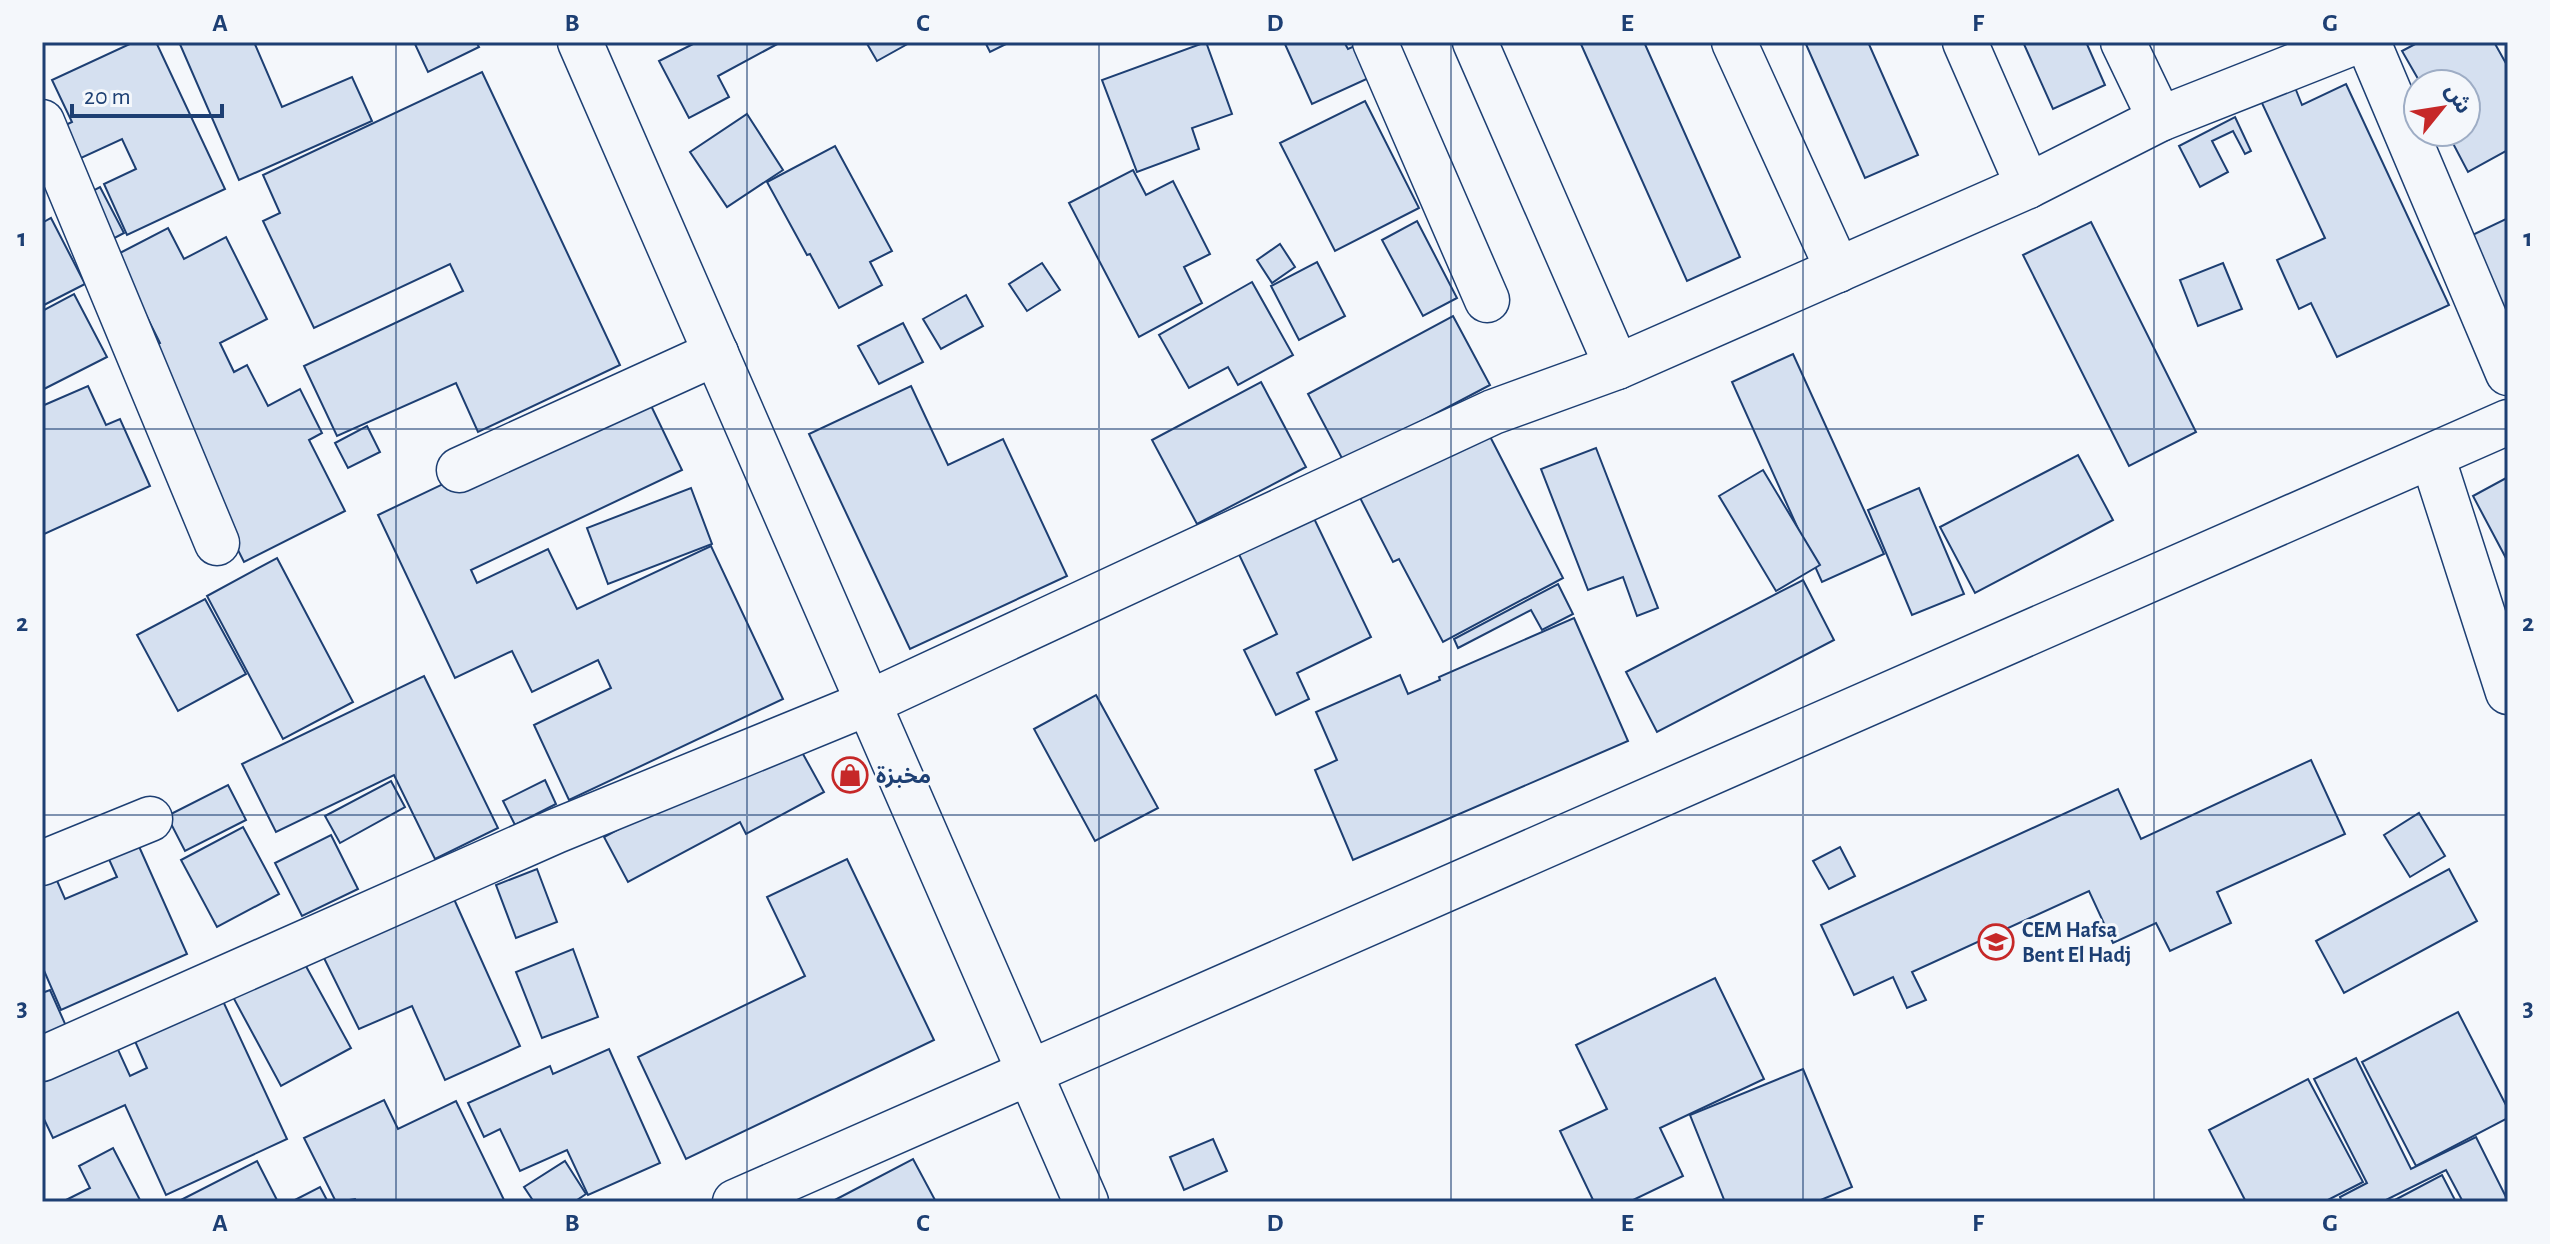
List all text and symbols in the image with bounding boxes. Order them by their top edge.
text: A [212,10,228,36]
text: B [564,10,580,36]
text: C [916,10,930,36]
text: D [1266,10,1284,36]
text: E [1620,10,1634,36]
text: F [1972,10,1985,36]
text: G [2322,10,2338,36]
scale bar [72,68,222,118]
north arrow [2402,68,2482,148]
text: ش [2441,80,2476,118]
text: 20 m [84,85,131,109]
text: 1 [17,225,27,251]
text: 1 [2523,225,2533,251]
text: 2 [16,610,28,636]
text: 2 [2522,610,2534,636]
shop icon: مخبزة [831,756,869,794]
place label: مخبزة [876,765,931,788]
place label: CEM Hafsa Bent El Hadj [2022,919,2131,967]
school or university icon: CEM Hafsa Bent El Hadj [1977,923,2015,961]
text: 3 [16,995,28,1021]
text: 3 [2522,995,2534,1021]
text: A [212,1210,228,1236]
text: B [564,1210,580,1236]
text: C [916,1210,930,1236]
text: D [1266,1210,1284,1236]
text: E [1620,1210,1634,1236]
text: F [1972,1210,1985,1236]
text: G [2322,1210,2338,1236]

